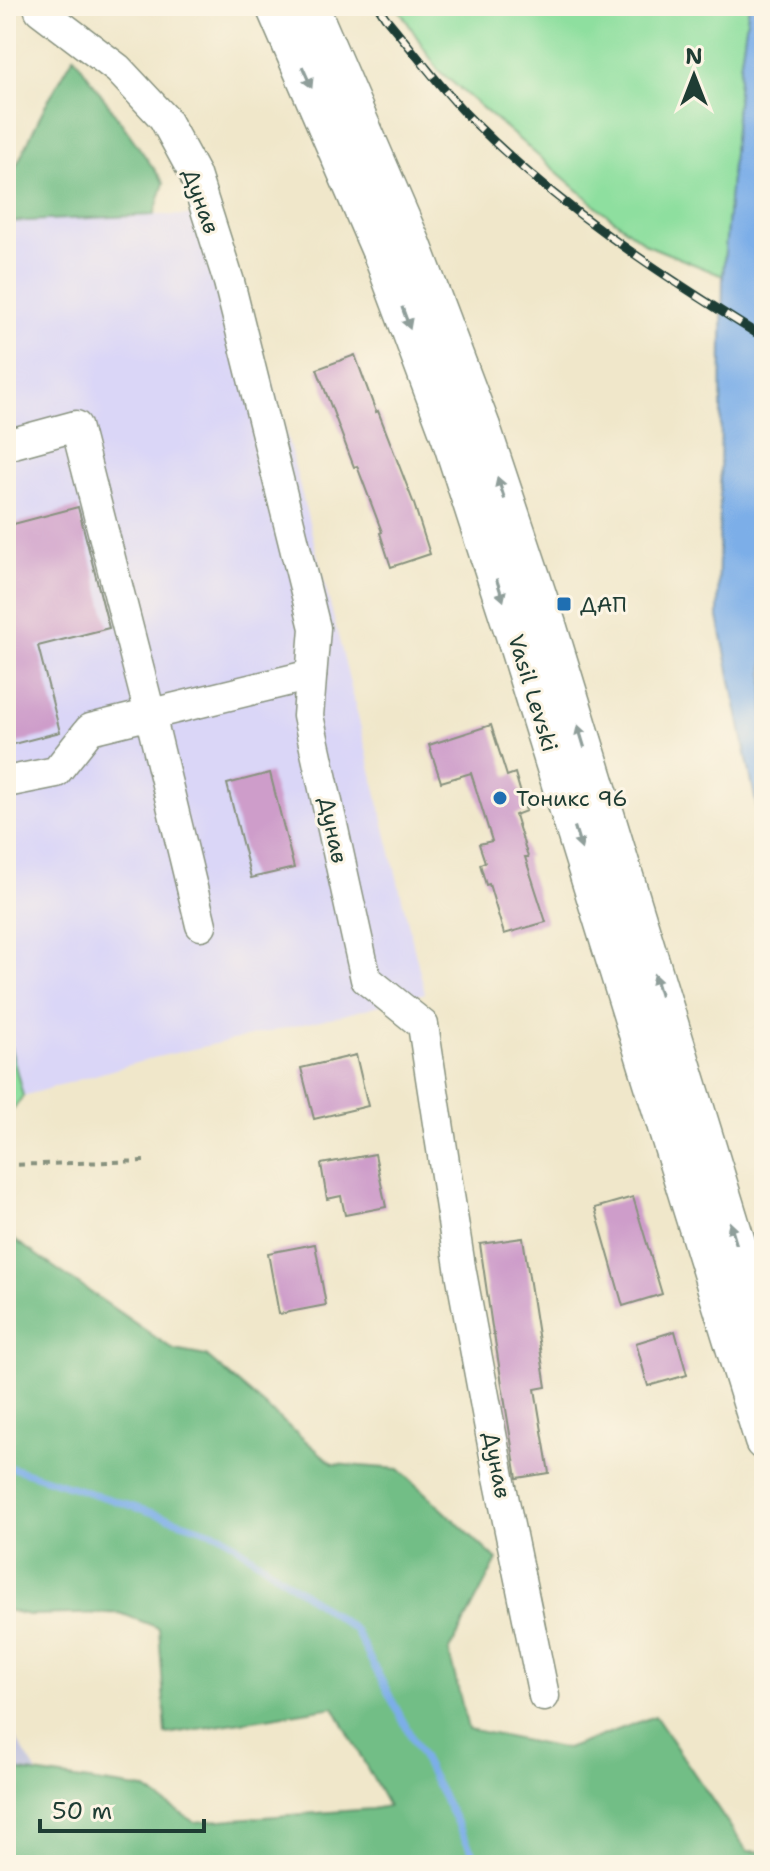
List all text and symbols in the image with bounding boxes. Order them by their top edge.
north arrow [654,36,734,116]
text: N [685,42,703,71]
one-way arrow [300,65,314,89]
street label: Дунав [176,164,226,238]
one-way arrow [400,306,413,330]
one-way arrow [495,476,507,500]
one-way arrow [495,578,507,602]
place label: ДАП [580,590,627,619]
marker: ДАП [555,595,573,613]
street label: Vasil Levski [501,631,565,755]
one-way arrow [574,724,586,748]
place label: Тоникс 96 [516,784,628,813]
marker: Тоникс 96 [491,789,509,807]
street label: Дунав [312,794,354,866]
one-way arrow [572,826,584,850]
one-way arrow [650,972,663,996]
one-way arrow [726,1221,739,1245]
street label: Дунав [476,1429,518,1501]
scale bar [40,1783,204,1833]
text: 50 m [52,1795,112,1827]

